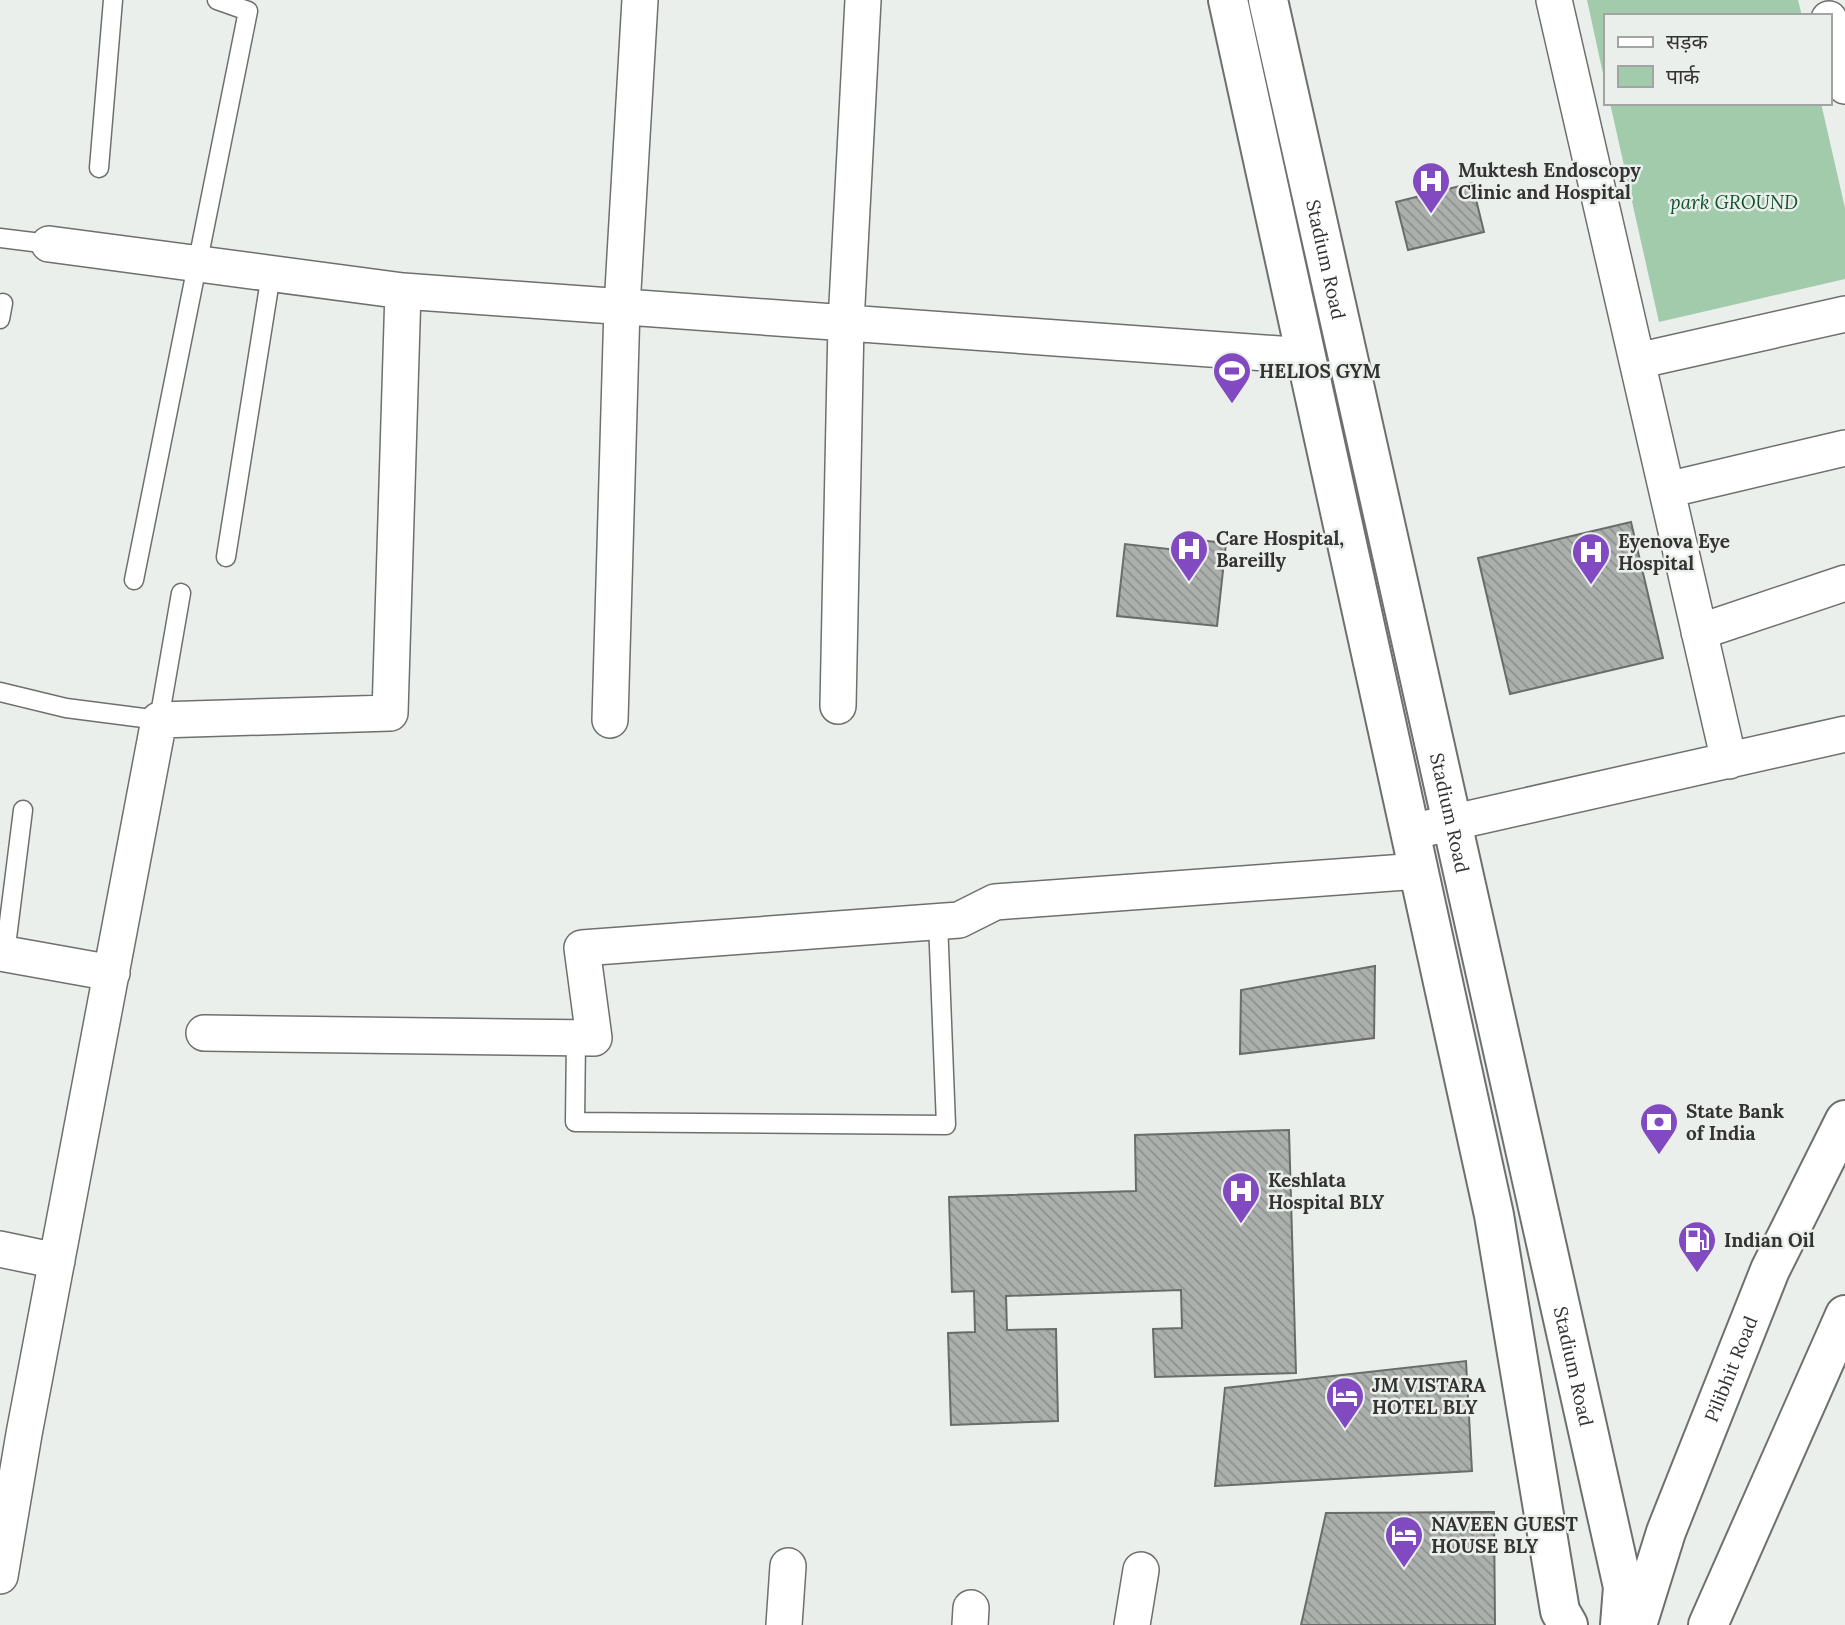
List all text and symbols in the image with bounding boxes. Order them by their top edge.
legend [1604,14,1831,105]
text: सड़क [1666,28,1708,55]
text: पार्क [1666,63,1700,90]
place label: Muktesh Endoscopy Clinic and Hospital [1458,158,1641,204]
hospital icon: Muktesh Endoscopy Clinic and Hospital [1410,160,1452,215]
park label: park GROUND [1670,190,1798,214]
street label: Stadium Road [1301,197,1351,322]
sports icon: HELIOS GYM [1211,350,1253,405]
place label: HELIOS GYM [1259,359,1381,383]
place label: Care Hospital, Bareilly [1216,526,1344,572]
hospital icon: Care Hospital, Bareilly [1168,528,1210,583]
place label: Eyenova Eye Hospital [1618,529,1730,575]
hospital icon: Eyenova Eye Hospital [1570,531,1612,586]
street label: Stadium Road [1425,751,1475,875]
place label: State Bank of India [1686,1099,1784,1145]
bank icon: State Bank of India [1638,1101,1680,1156]
place label: Keshlata Hospital BLY [1268,1168,1384,1214]
hospital icon: Keshlata Hospital BLY [1220,1170,1262,1225]
fuel station icon: Indian Oil [1676,1219,1718,1274]
place label: Indian Oil [1724,1228,1815,1252]
street label: Stadium Road [1549,1304,1599,1428]
street label: Pilibhit Road [1699,1312,1763,1425]
place label: JM VISTARA HOTEL BLY [1372,1373,1486,1419]
hotel icon: JM VISTARA HOTEL BLY [1324,1375,1366,1430]
place label: NAVEEN GUEST HOUSE BLY [1431,1512,1578,1558]
hotel icon: NAVEEN GUEST HOUSE BLY [1383,1514,1425,1569]

